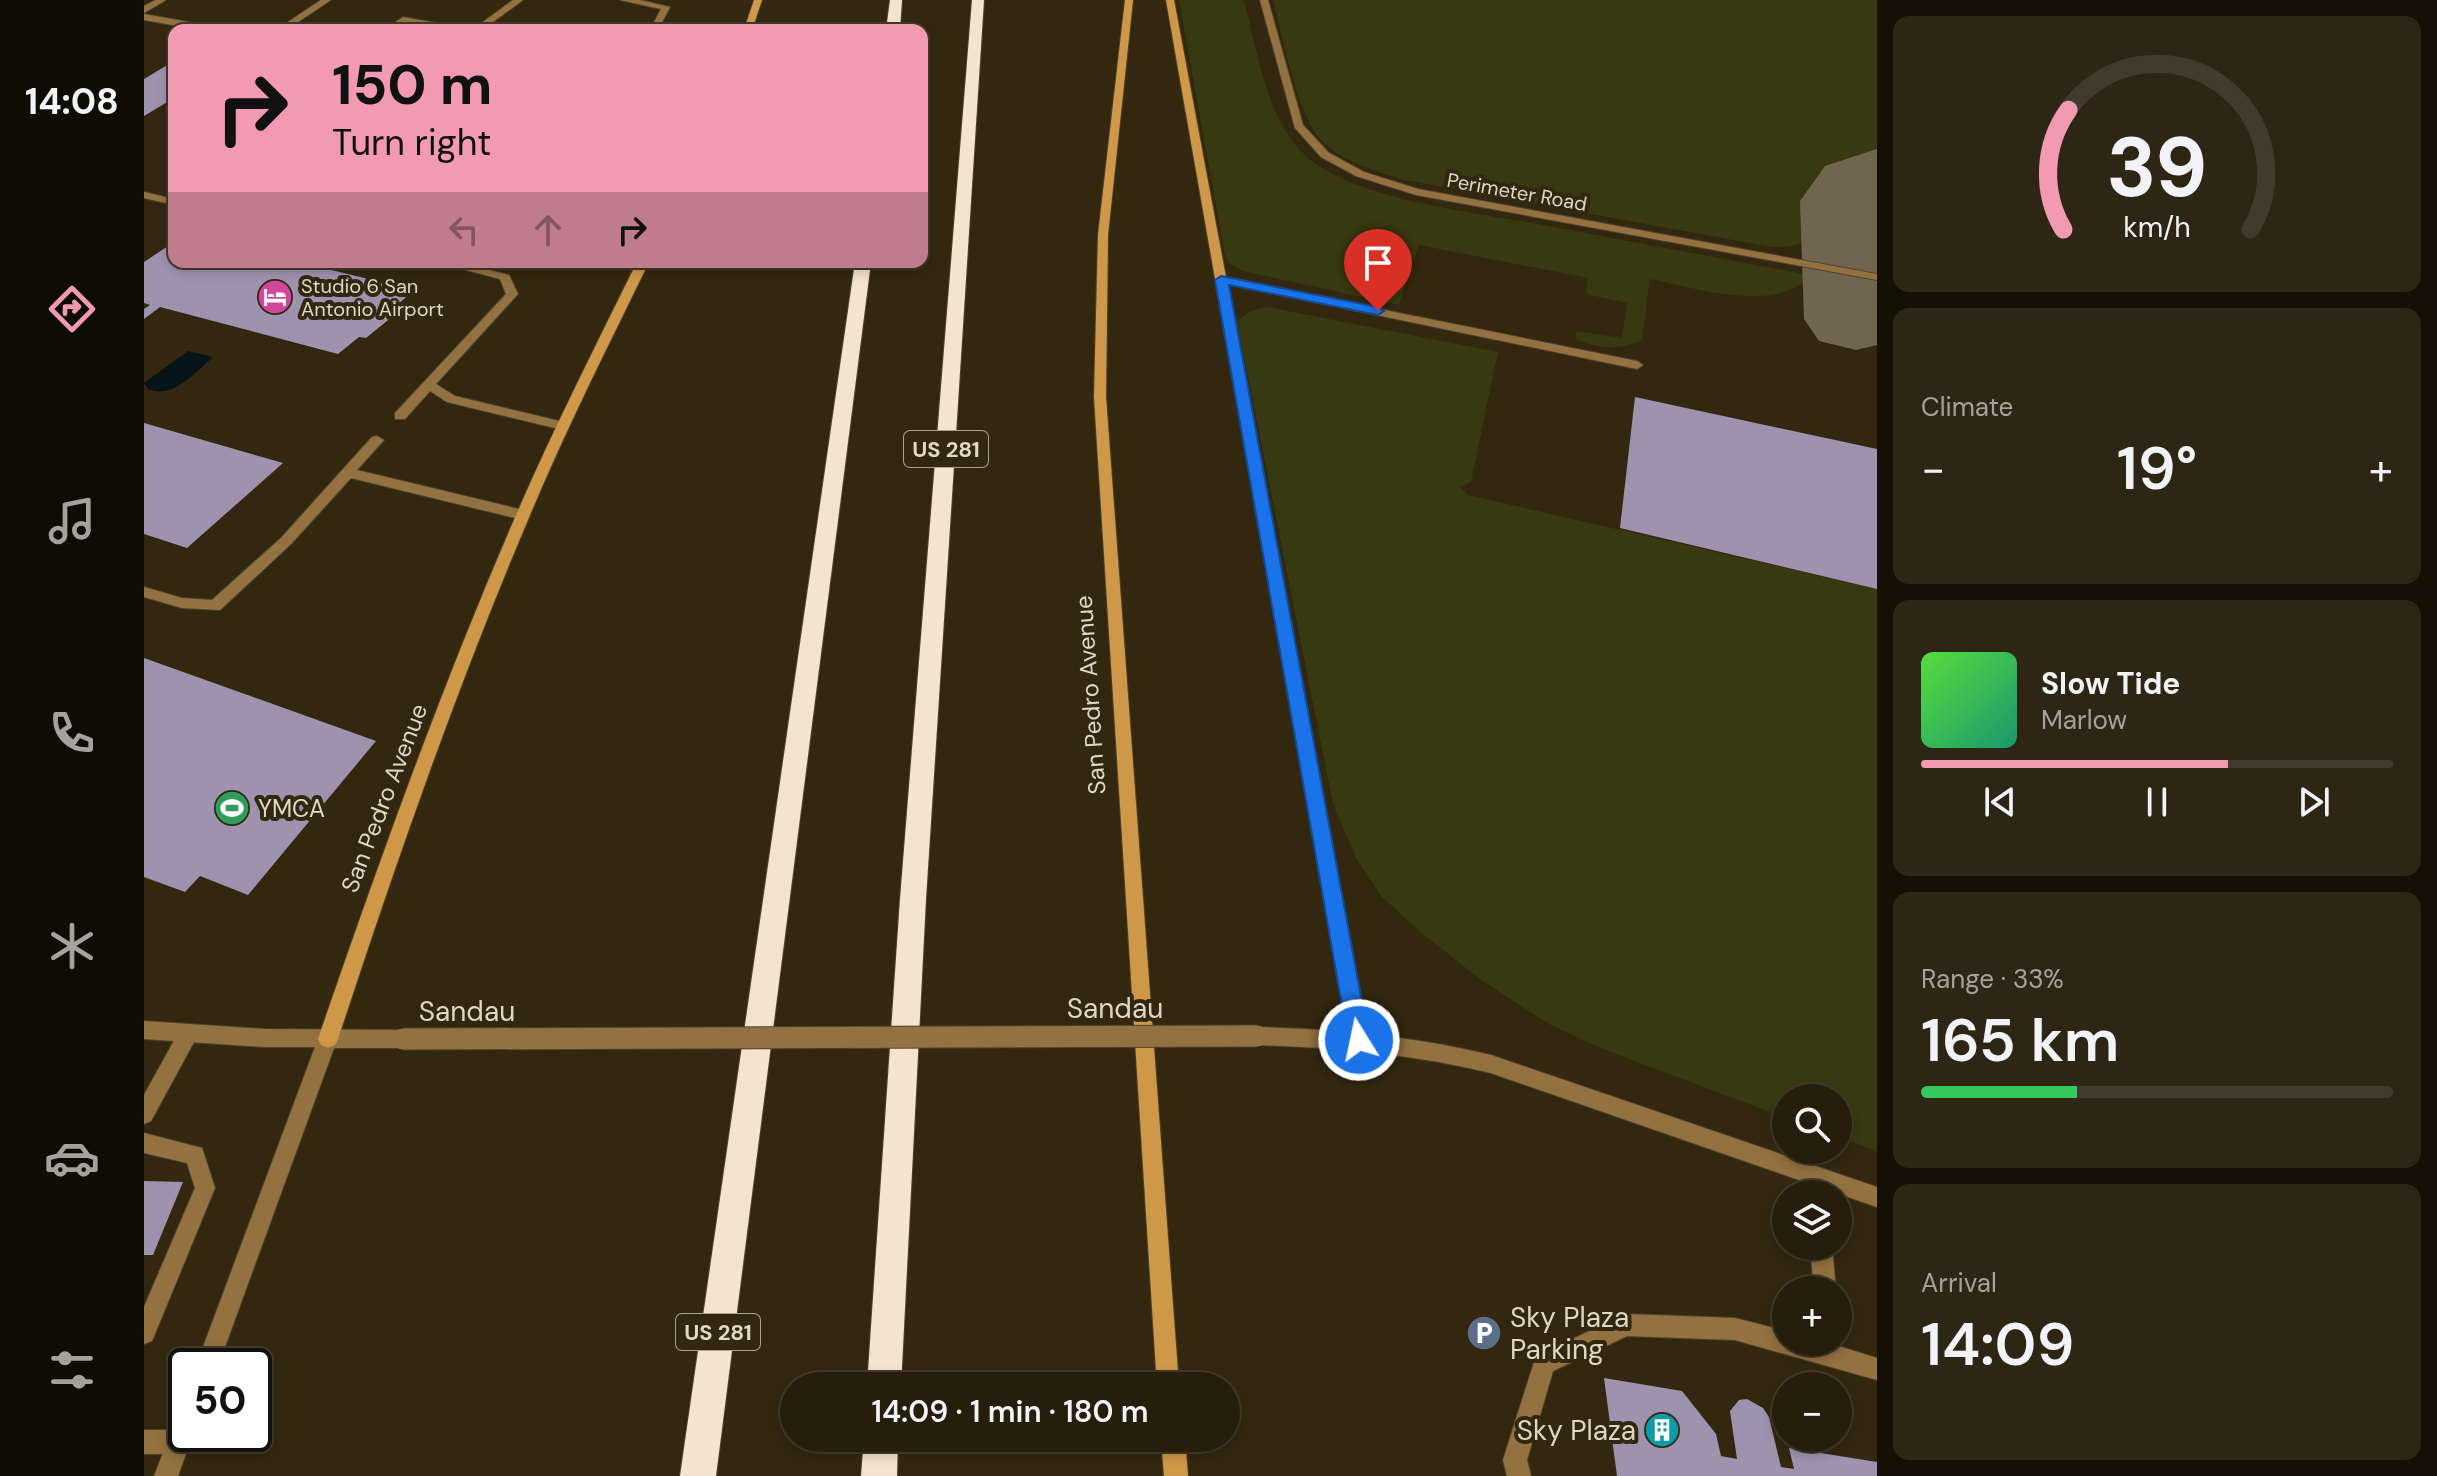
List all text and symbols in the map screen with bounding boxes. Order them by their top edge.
text: 150 m [332,48,493,121]
icon: right [200,56,304,160]
text: 14:08 [25,78,119,125]
text: 39 [2106,113,2208,222]
text: Turn right [332,119,491,166]
street label: Perimeter Road [1445,167,1589,217]
icon: left [442,208,486,252]
icon: ahead [526,208,570,252]
icon: right [610,208,654,252]
text: km/h [2123,209,2191,246]
pin [1344,229,1412,311]
icon: arrive [1356,241,1400,285]
place label: Studio 6 San Antonio Airport [301,273,444,322]
hotel icon: Studio 6 San Antonio Airport [256,278,294,316]
icon: directions [44,281,100,337]
text: Climate [1921,390,2013,424]
text: 19° [2117,429,2197,508]
road number: US 281 [904,431,988,467]
text: − [1921,440,1945,498]
text: + [2369,440,2393,498]
icon: music [44,493,100,549]
street label: San Pedro Avenue [1068,594,1112,796]
text: Slow Tide [2041,664,2180,703]
street label: San Pedro Avenue [334,699,434,897]
text: Marlow [2041,703,2127,737]
icon: phone [44,705,100,761]
icon: previous [1978,780,2022,824]
icon: pause [2135,780,2179,824]
icon: next [2292,780,2336,824]
sports icon: YMCA [213,789,251,827]
place label: YMCA [258,793,325,824]
icon: climate [44,918,100,974]
text: Range · 33% [1921,962,2064,996]
street label: Sandau [1067,990,1163,1027]
street label: Sandau [419,993,515,1030]
position arrow [1317,998,1401,1082]
text: 165 km [1921,1001,2119,1080]
map controls [1772,1084,1852,1452]
button: search [1772,1084,1852,1164]
icon: car [44,1130,100,1186]
button: layers [1772,1180,1852,1260]
text: Arrival [1921,1266,1997,1300]
button: + [1772,1276,1852,1356]
place label: Sky Plaza Parking [1510,1299,1629,1368]
text: 14:09 [1921,1305,2074,1384]
road number: US 281 [676,1314,760,1350]
parking icon: Sky Plaza Parking [1465,1314,1503,1352]
icon: filters [44,1342,100,1398]
speed limit sign: 50 [168,1348,272,1452]
button: − [1772,1372,1852,1452]
text: 14:09 · 1 min · 180 m [872,1392,1148,1431]
building icon: Sky Plaza [1643,1411,1681,1449]
place label: Sky Plaza [1517,1412,1636,1449]

